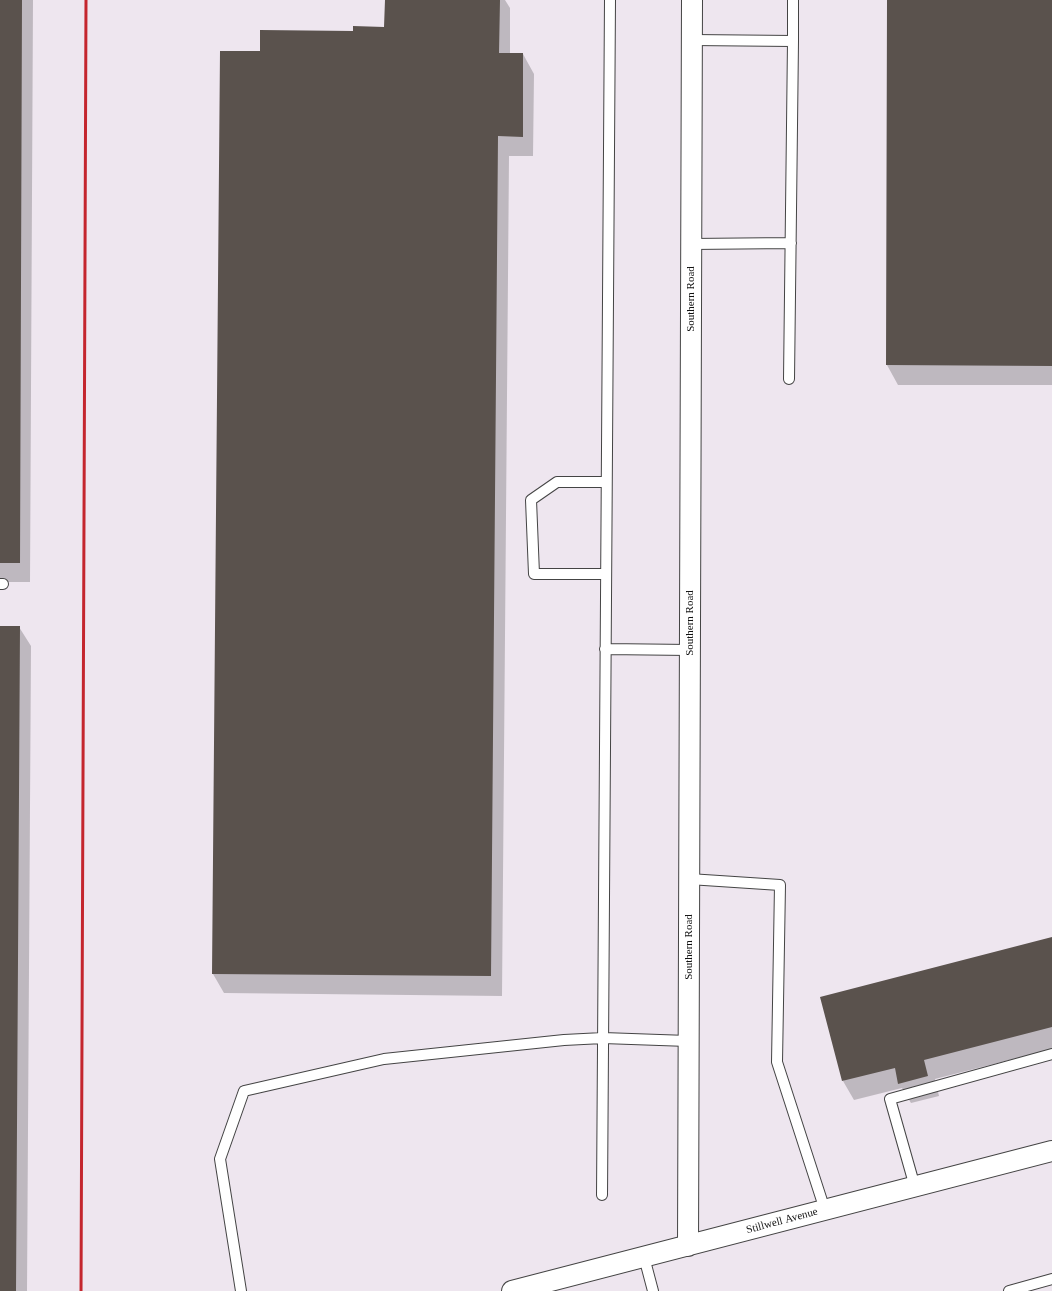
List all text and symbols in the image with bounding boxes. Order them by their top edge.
street label: Southern Road [684,266,698,332]
street label: Southern Road [683,590,697,656]
street label: Southern Road [682,914,696,980]
street label: Stillwell Avenue [745,1205,819,1237]

